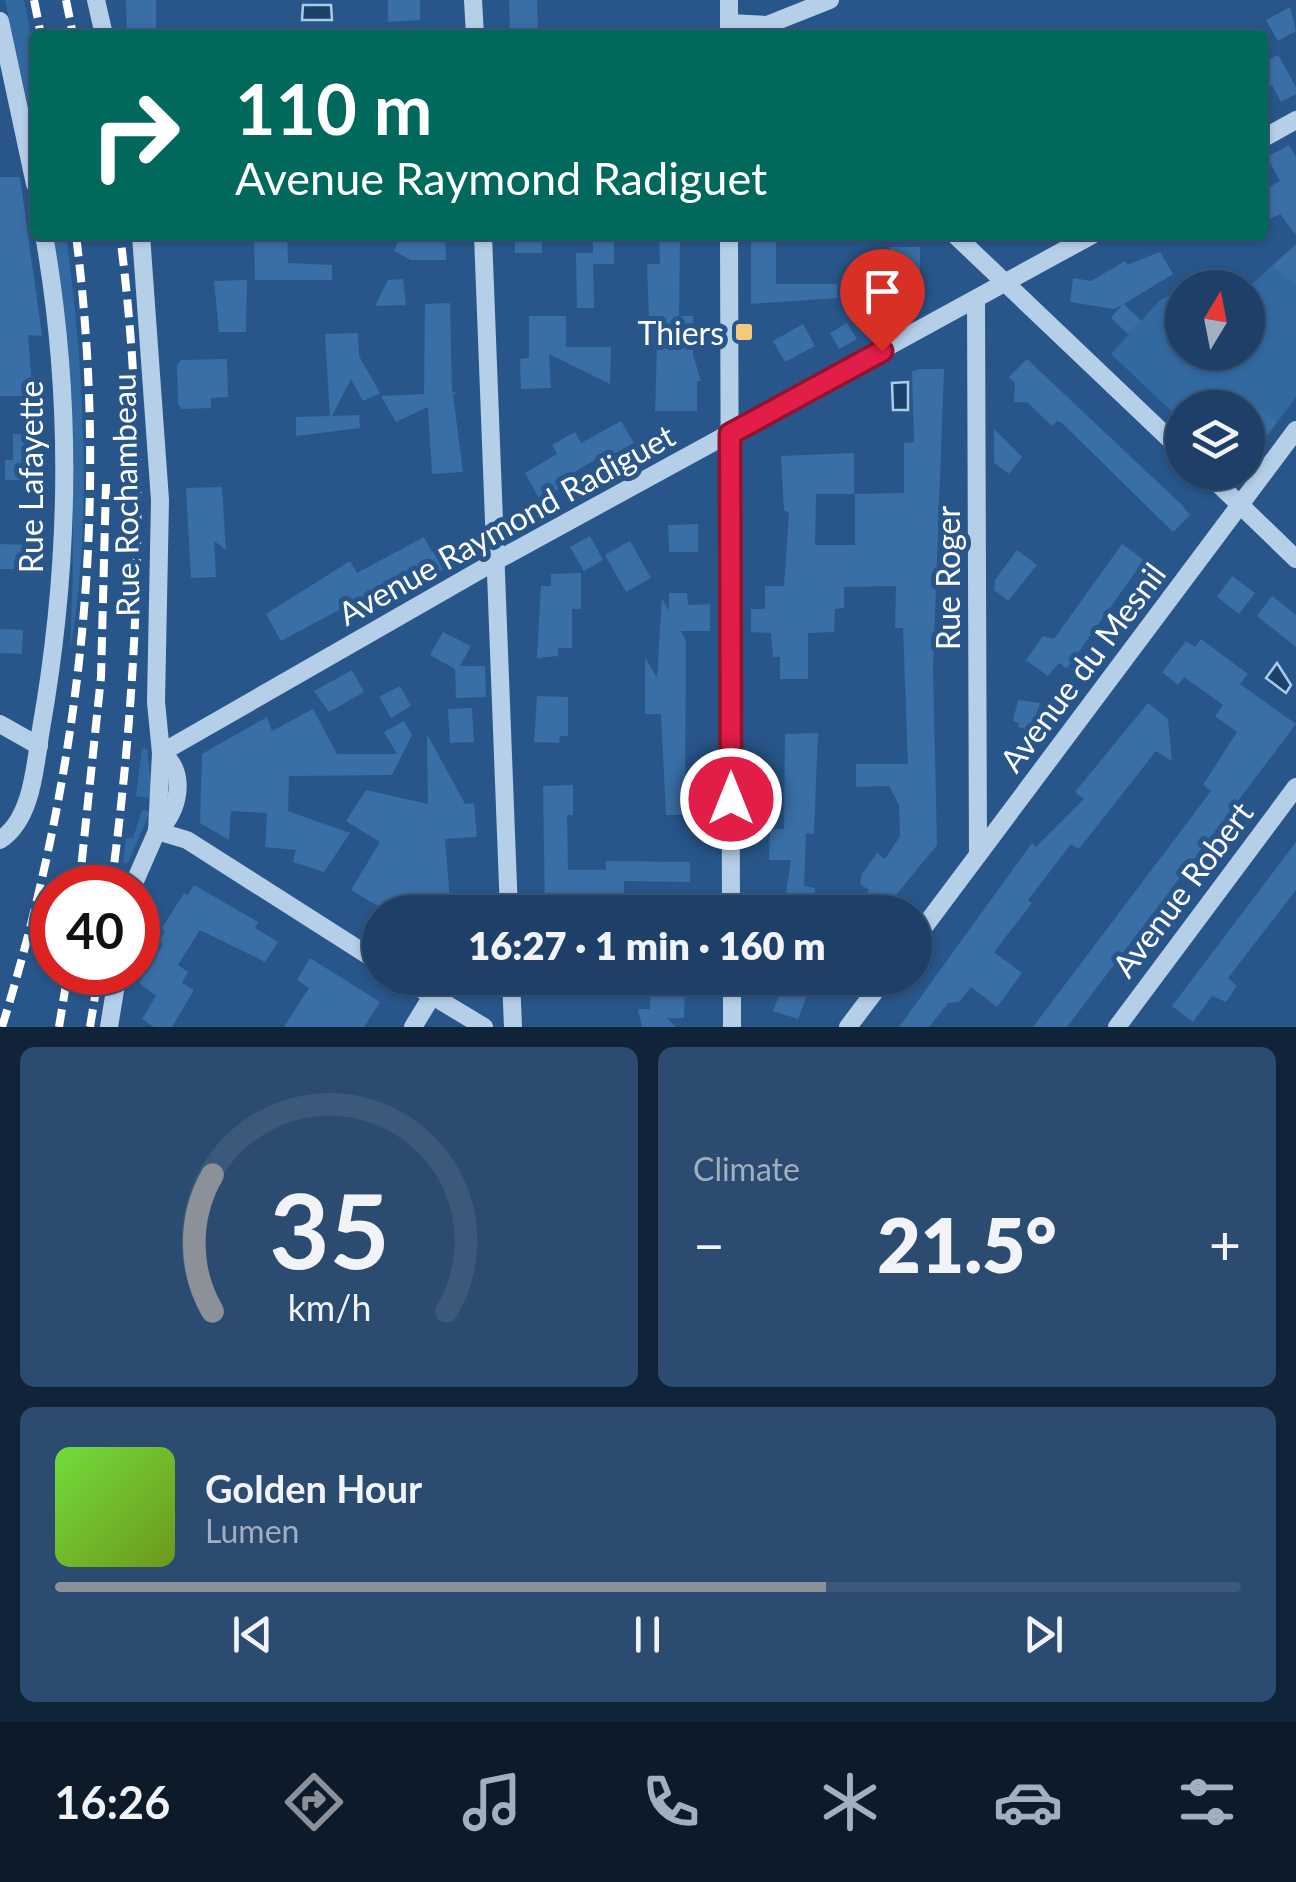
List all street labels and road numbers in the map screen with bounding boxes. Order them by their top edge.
street label: Rue Rochambeau [103,373,147,617]
street label: Rue Lafayette [11,381,50,573]
street label: Avenue Raymond Radiguet [331,415,681,633]
street label: Rue Roger [928,505,967,650]
street label: Avenue du Mesnil [991,555,1173,779]
street label: Avenue Robert [1103,793,1261,984]

